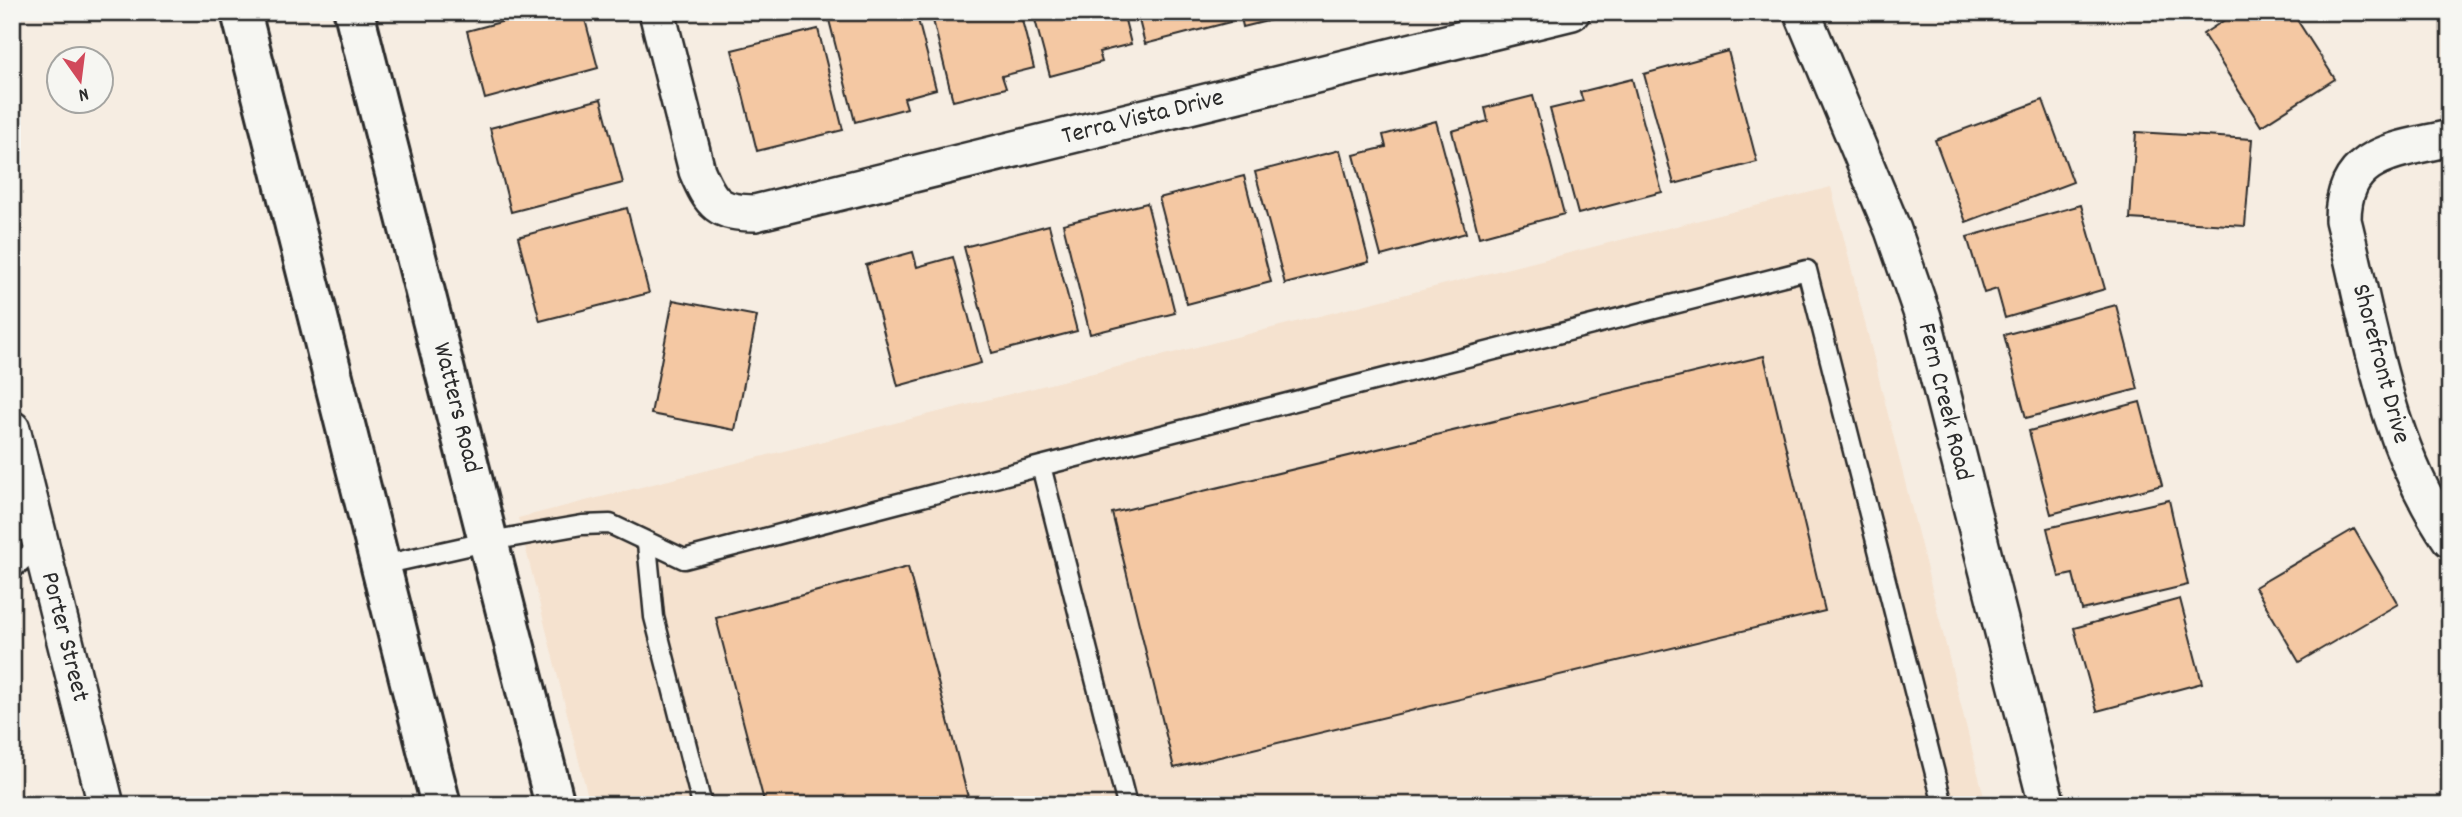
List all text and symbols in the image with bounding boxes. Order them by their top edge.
north arrow [46,46,116,116]
text: N [75,79,91,107]
street label: Terra Vista Drive [1058,80,1228,156]
street label: Shorefront Drive [2341,280,2419,448]
street label: Fern Creek Road [1907,319,1981,485]
street label: Watters Road [422,339,490,477]
street label: Porter Street [30,568,98,706]

